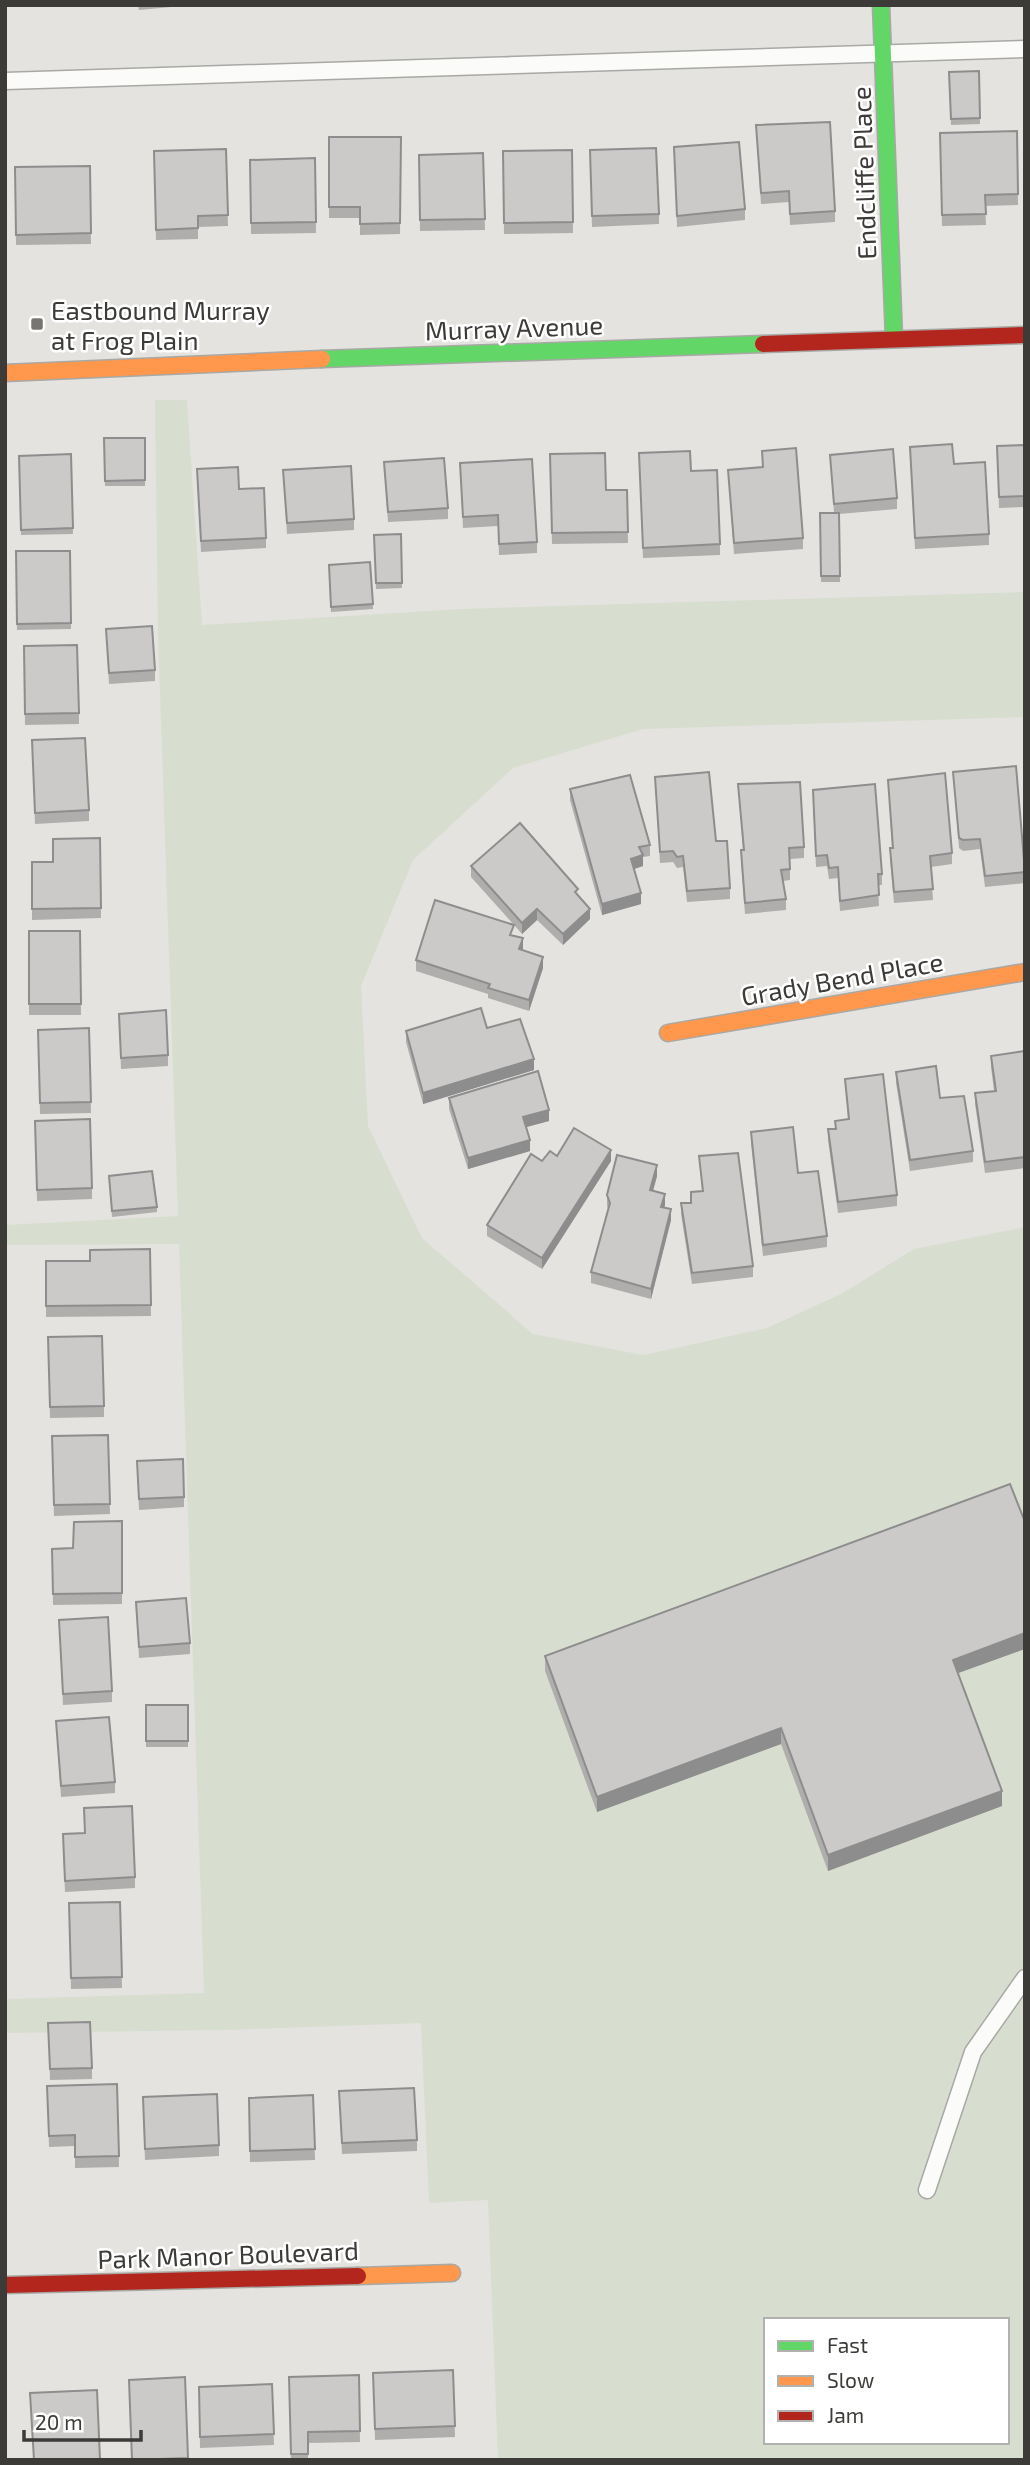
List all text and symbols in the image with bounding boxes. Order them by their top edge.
street label: Endcliffe Place [844,86,882,260]
place label: Eastbound Murray at Frog Plain [51,294,270,355]
street label: Murray Avenue [424,308,604,346]
marker: Eastbound Murray at Frog Plain [29,316,45,332]
street label: Grady Bend Place [739,945,945,1011]
street label: Park Manor Boulevard [97,2234,359,2274]
legend [764,2318,1009,2444]
text: Fast [827,2332,868,2357]
text: Slow [827,2367,874,2392]
scale bar [24,2398,142,2442]
text: Jam [827,2402,864,2427]
text: 20 m [35,2409,83,2434]

